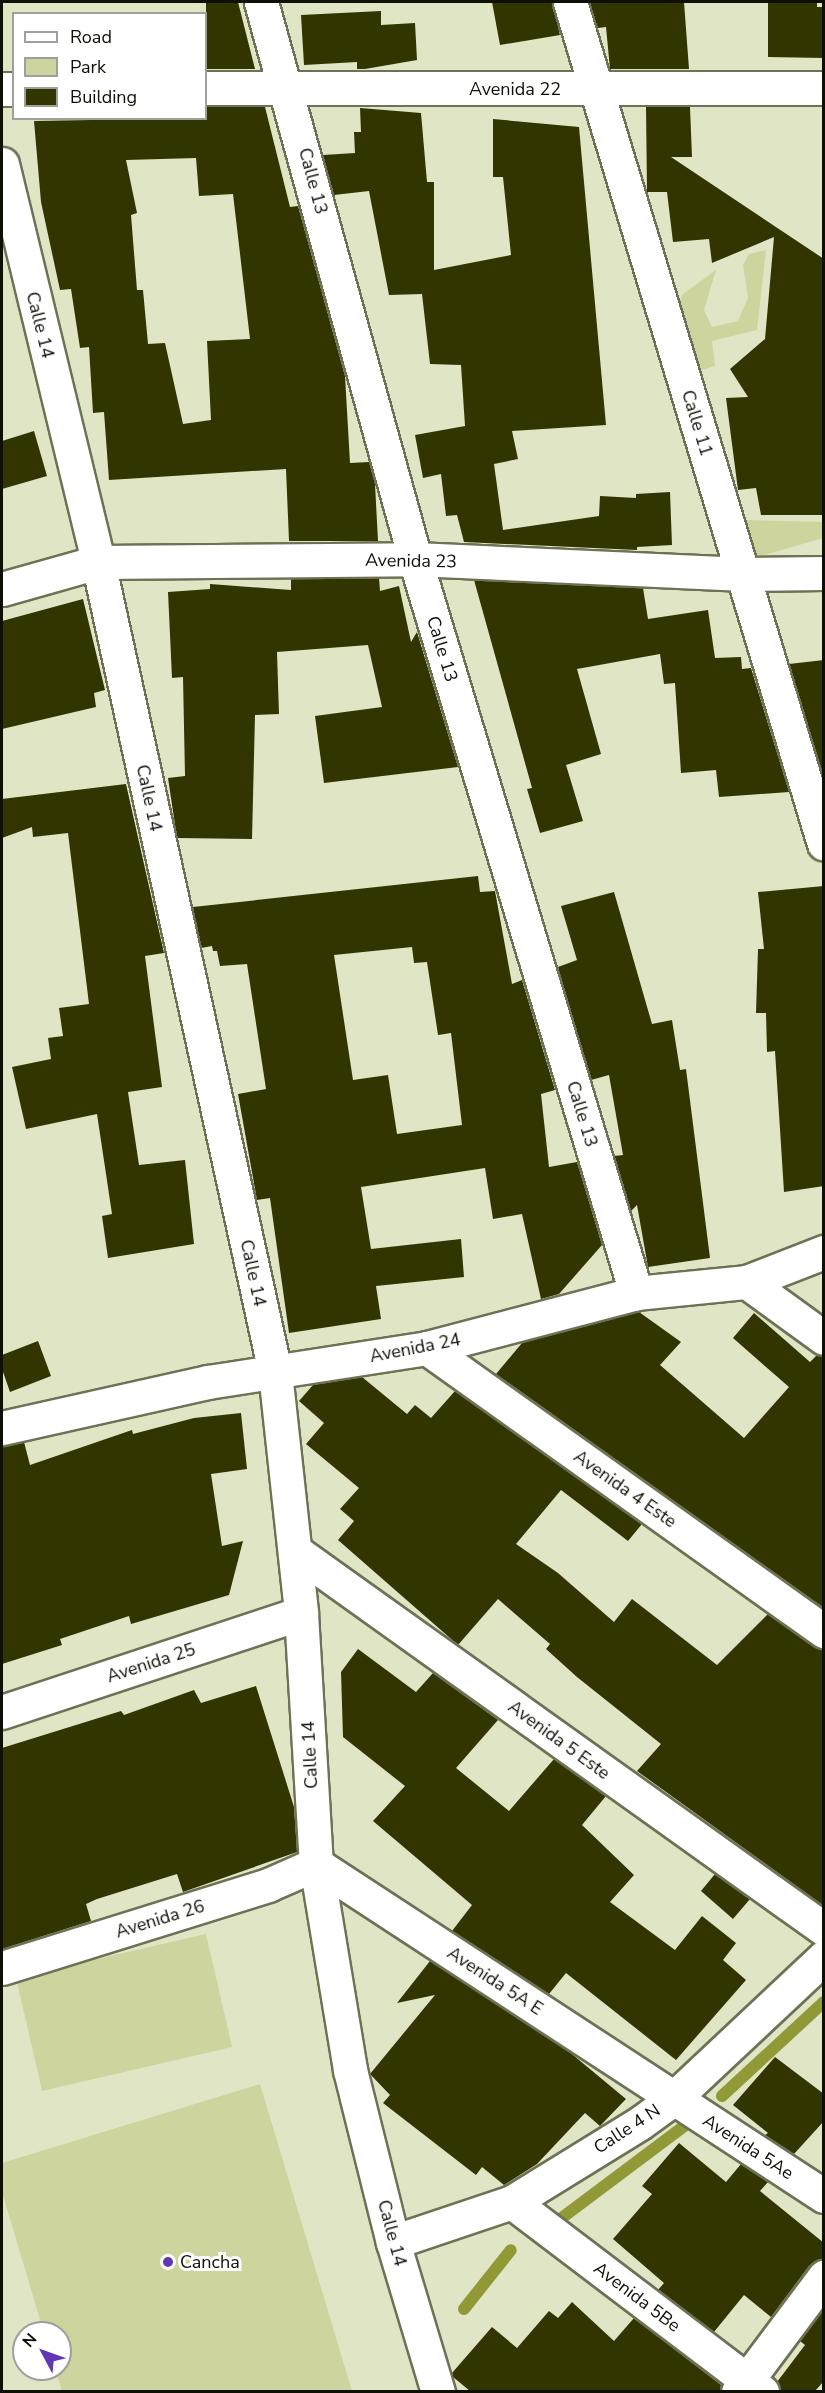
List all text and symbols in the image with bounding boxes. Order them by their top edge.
legend [12,12,207,120]
text: Road [70,25,112,49]
text: Park [70,55,106,79]
street label: Avenida 22 [469,78,561,100]
text: Building [70,85,137,109]
street label: Calle 13 [294,145,332,217]
street label: Calle 14 [21,290,59,360]
street label: Calle 11 [677,387,717,459]
street label: Avenida 23 [365,549,457,573]
street label: Calle 13 [422,613,462,685]
street label: Calle 14 [131,763,167,833]
street label: Calle 13 [562,1078,602,1150]
street label: Calle 14 [235,1238,271,1308]
street label: Avenida 24 [368,1329,462,1367]
street label: Avenida 4 Este [569,1446,681,1532]
street label: Avenida 25 [104,1639,198,1687]
street label: Avenida 5 Este [504,1696,614,1784]
street label: Calle 14 [297,1721,323,1789]
street label: Avenida 26 [113,1895,207,1943]
street label: Avenida 5A E [443,1942,547,2020]
street label: Calle 4 N [590,2100,664,2158]
street label: Avenida 5Ae [699,2110,797,2184]
street label: Calle 14 [373,2197,411,2269]
place label: Cancha [180,2251,240,2273]
marker: Cancha [161,2255,175,2269]
street label: Avenida 5Be [589,2257,685,2337]
north arrow [12,2321,72,2381]
text: N [18,2329,42,2352]

